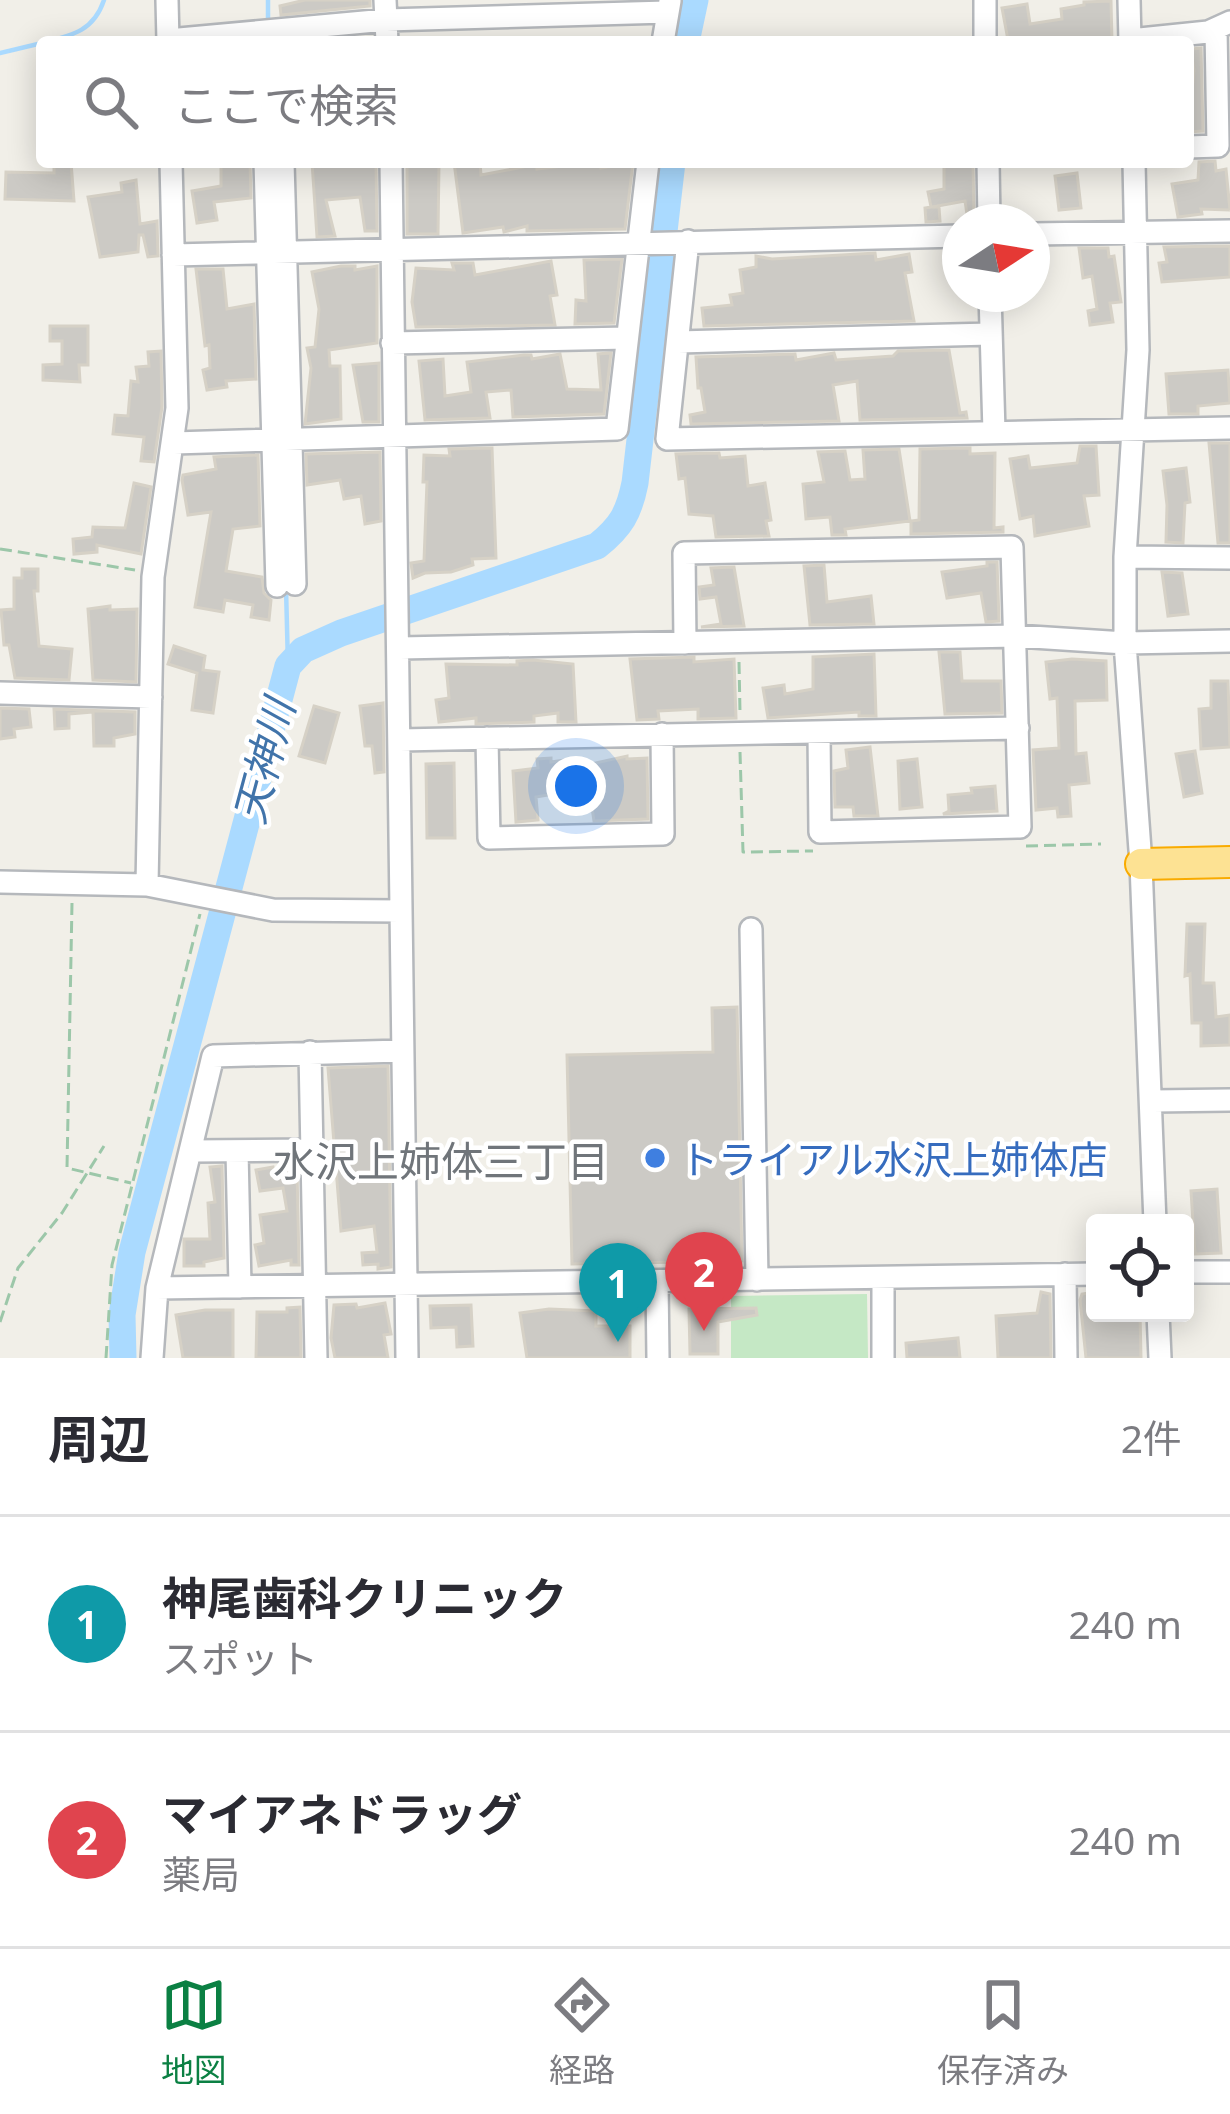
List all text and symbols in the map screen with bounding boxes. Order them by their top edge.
search box [36,36,1194,168]
icon: search [78,69,144,135]
text: ここで検索 [174,74,399,135]
north arrow [942,204,1050,312]
water label: 天神川 [219,689,308,829]
your location [546,756,606,816]
district label: 水沢上姉体三丁目 [273,1132,609,1189]
place label: トライアル水沢上姉体店 [679,1132,1108,1185]
marker: トライアル水沢上姉体店 [642,1145,668,1171]
map controls [1086,1214,1194,1322]
button: locate [1086,1214,1194,1322]
pin: 2 [665,1232,743,1331]
pin: 1 [579,1243,657,1342]
text: 周辺 [48,1403,150,1473]
text: 2件 [1121,1411,1182,1464]
text: 神尾歯科クリニック [162,1567,567,1628]
text: 1 [76,1597,98,1650]
text: 240 m [1068,1597,1182,1650]
text: スポット [162,1631,318,1684]
text: マイアネドラッグ [162,1783,522,1844]
text: 2 [76,1813,98,1866]
text: 240 m [1068,1813,1182,1866]
text: 薬局 [162,1847,240,1900]
tab: 地図 [161,1972,227,2092]
tab: 経路 [549,1972,615,2092]
tab: 保存済み [937,1972,1069,2092]

